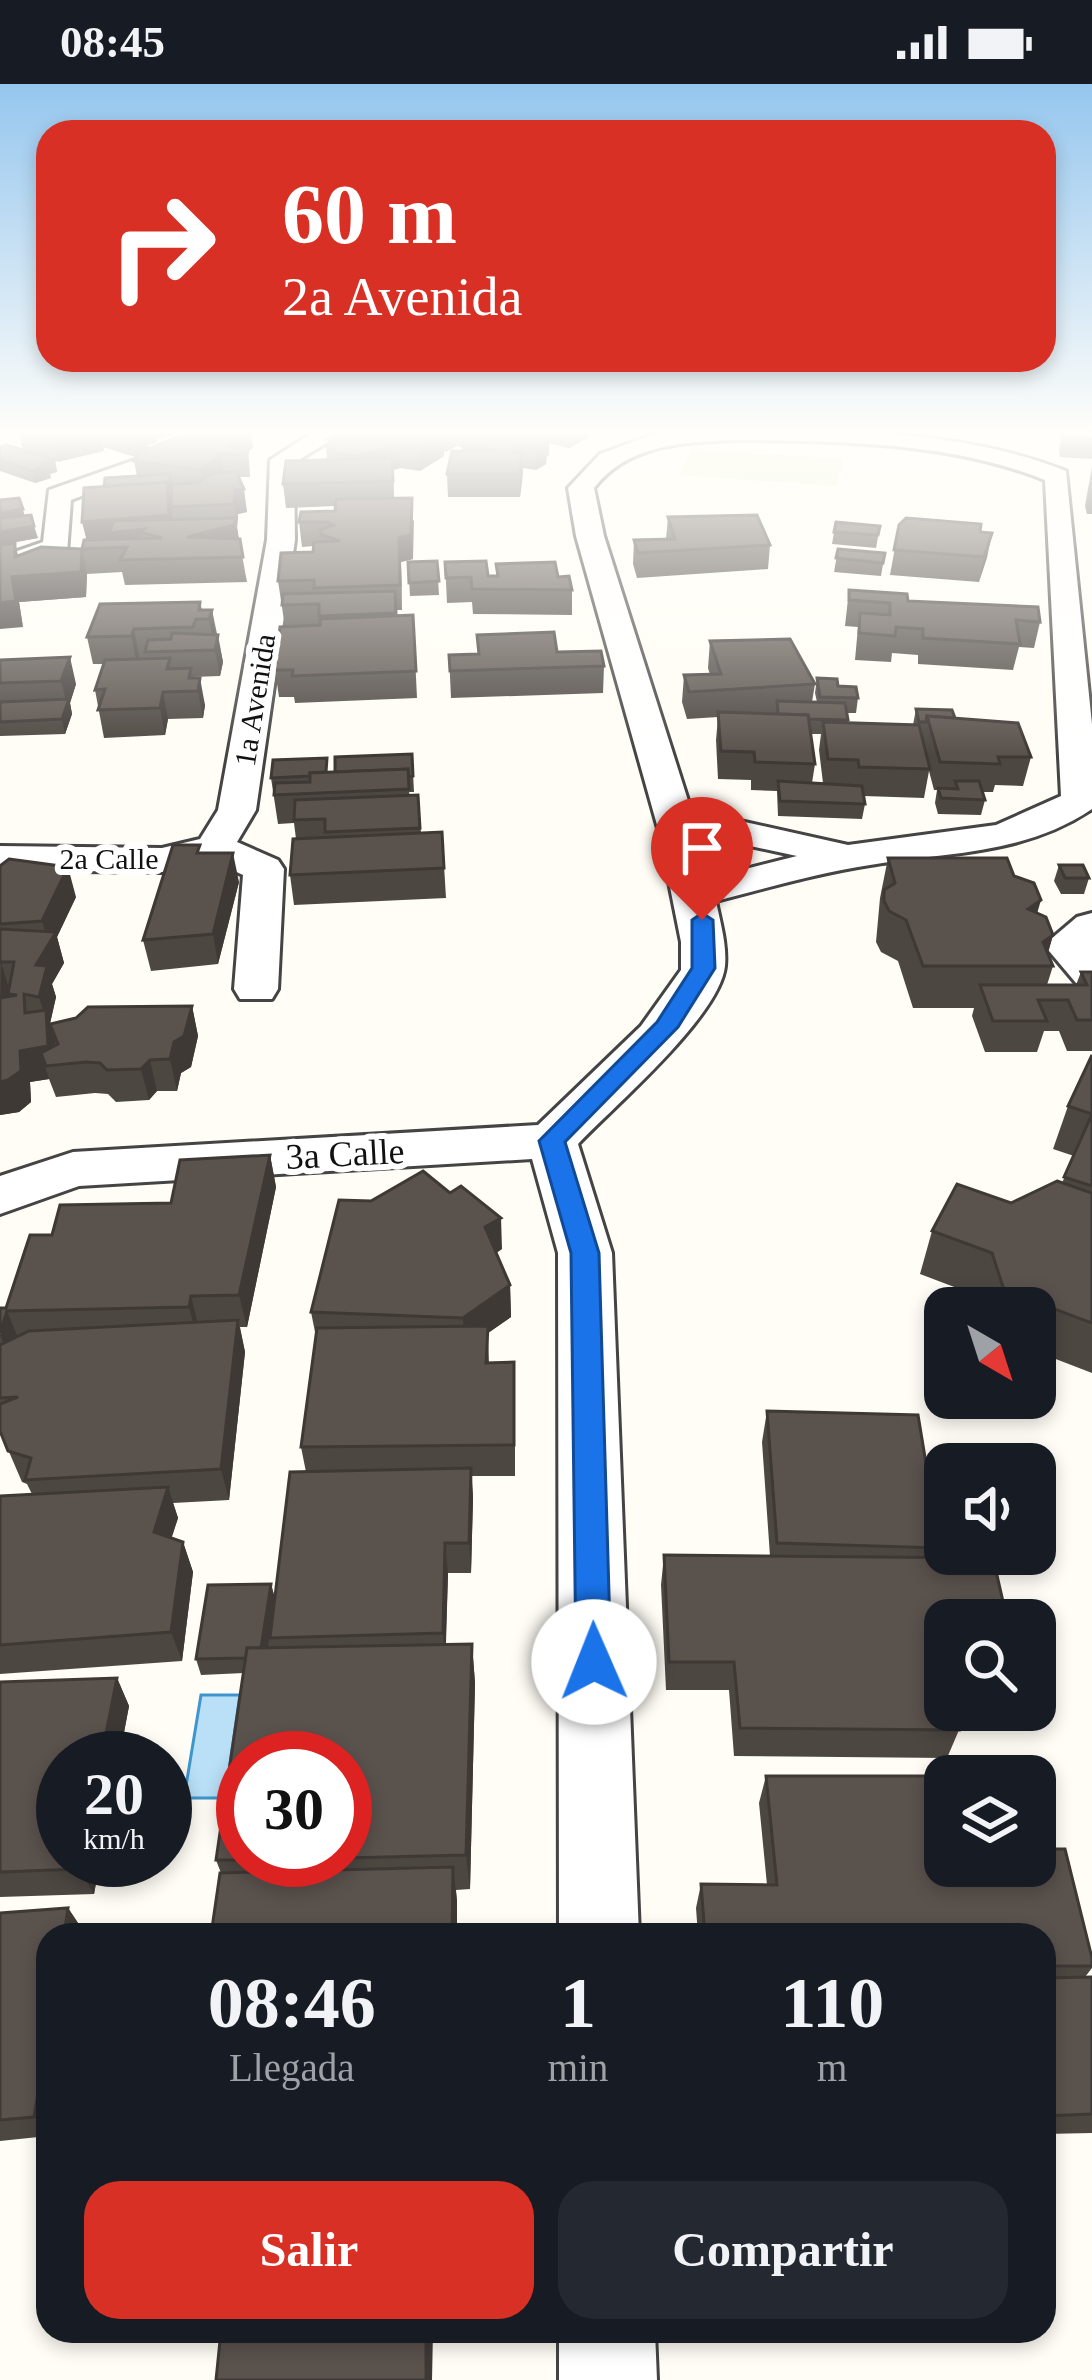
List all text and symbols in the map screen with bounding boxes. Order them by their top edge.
text: 08:45 [60,17,165,67]
icon: right [84,168,240,324]
text: 60 m [282,168,457,261]
text: 2a Avenida [282,267,522,327]
street label: 1a Avenida [228,631,281,768]
pin [651,797,753,920]
icon: arrive [669,815,735,881]
street label: 2a Calle [59,842,159,875]
street label: 3a Calle [285,1131,405,1177]
north arrow [924,1287,1056,1419]
map controls [924,1287,1056,1887]
button: sound [924,1443,1056,1575]
position arrow [531,1599,657,1725]
button: search [924,1599,1056,1731]
speed limit sign: 30 [216,1731,372,1887]
button: layers [924,1755,1056,1887]
text: 20 [84,1761,144,1827]
text: km/h [83,1822,145,1855]
text: 08:46 [208,1963,376,2043]
text: 1 [560,1963,596,2043]
text: 110 [780,1963,884,2043]
text: Llegada [229,2046,355,2089]
text: min [548,2046,608,2089]
text: m [817,2046,847,2089]
button: Salir [84,2181,534,2319]
button: Compartir [558,2181,1008,2319]

